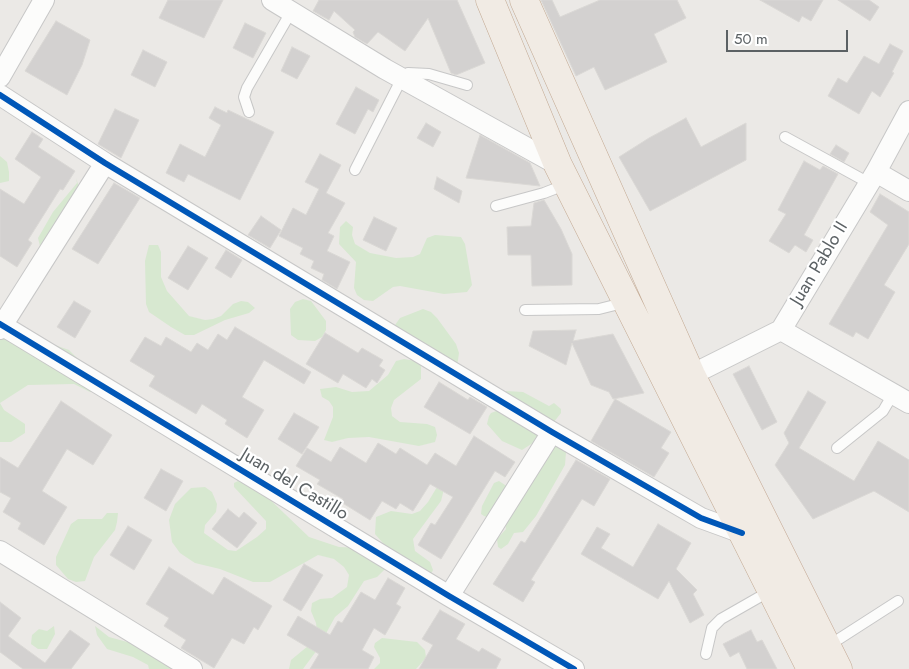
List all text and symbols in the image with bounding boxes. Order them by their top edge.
scale bar [729,20,852,52]
text: 50 m [734,28,768,50]
street label: Juan Pablo II [787,218,853,310]
street label: Juan del Castillo [236,444,352,526]

